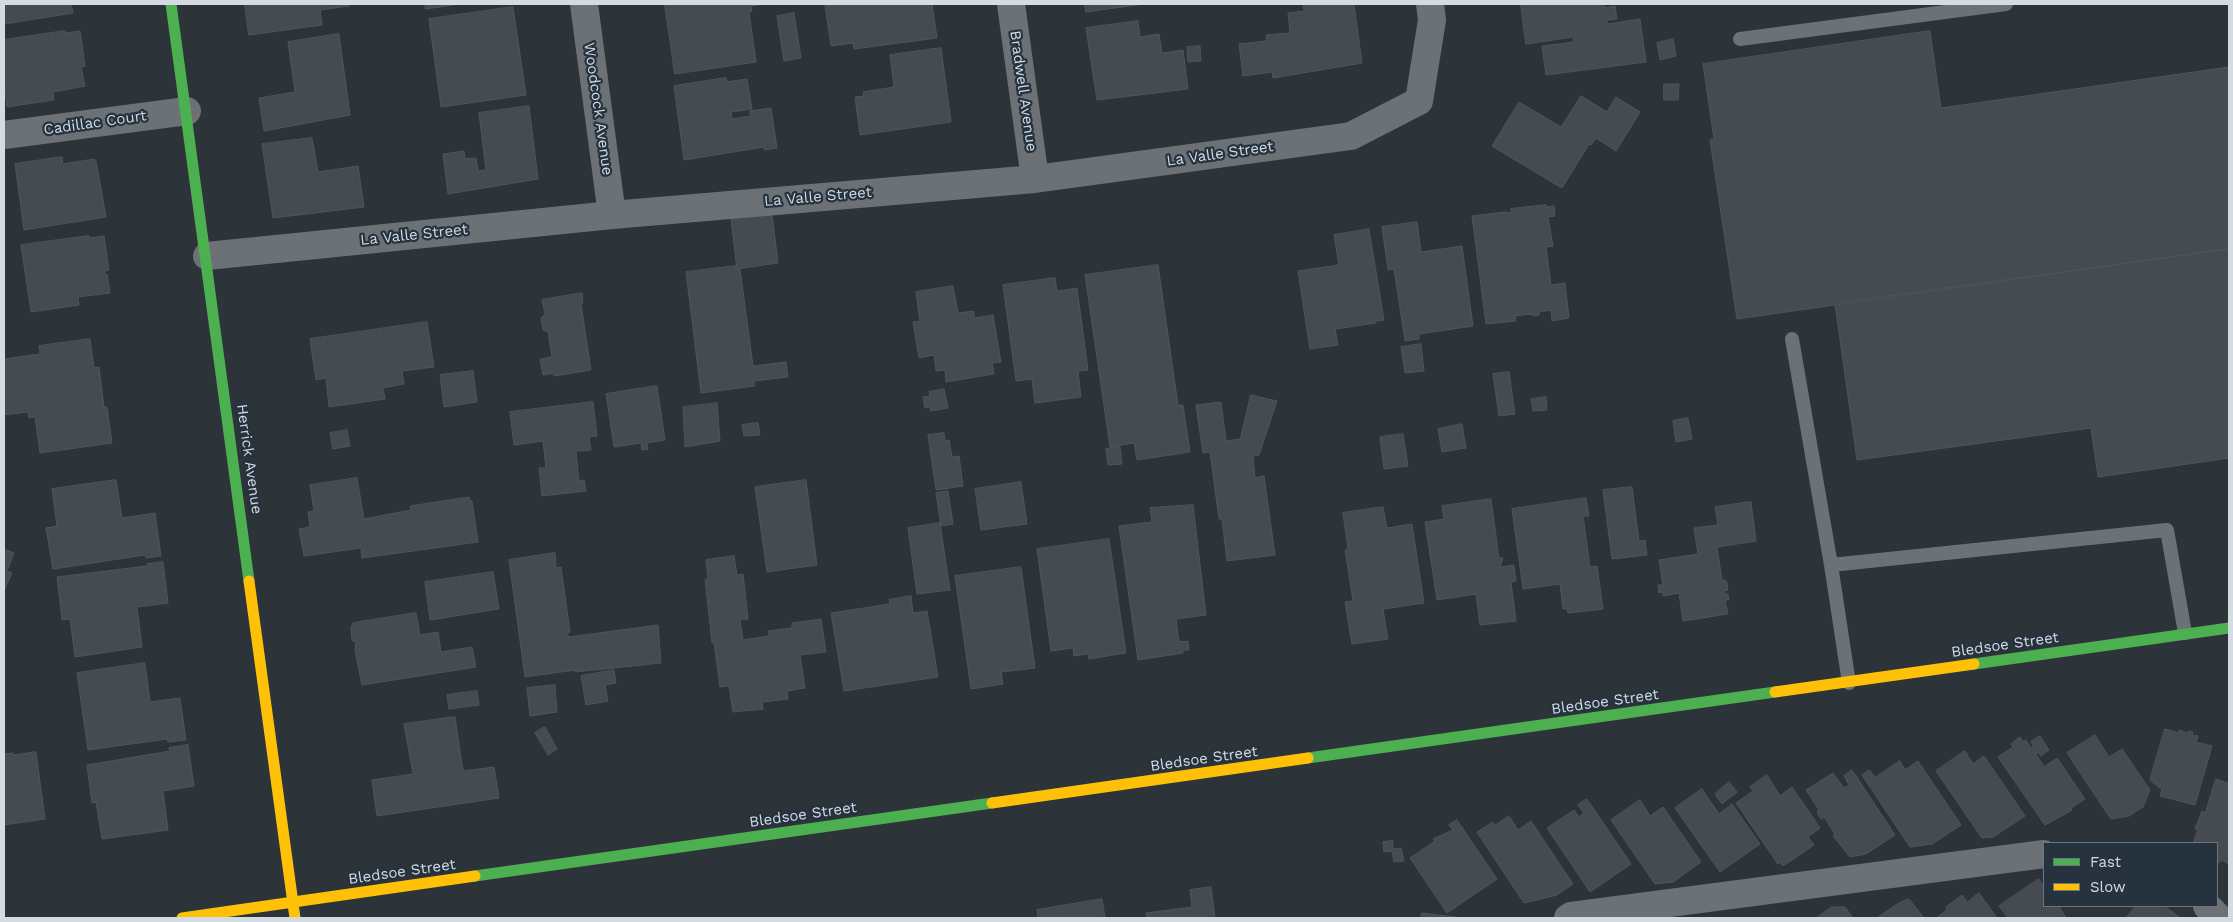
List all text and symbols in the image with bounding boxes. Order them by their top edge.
street label: Bradwell Avenue [1006,29,1040,153]
street label: Woodcock Avenue [580,42,616,176]
street label: Cadillac Court [42,107,148,139]
street label: La Valle Street [1165,138,1275,170]
street label: La Valle Street [763,183,873,211]
street label: La Valle Street [359,220,469,250]
street label: Herrick Avenue [232,403,266,515]
street label: Bledsoe Street [1950,629,2060,661]
street label: Bledsoe Street [1550,686,1660,718]
street label: Bledsoe Street [1149,743,1259,775]
street label: Bledsoe Street [748,799,858,831]
legend [2043,842,2218,907]
text: Fast [2090,853,2121,871]
street label: Bledsoe Street [347,856,457,888]
text: Slow [2090,878,2126,896]

